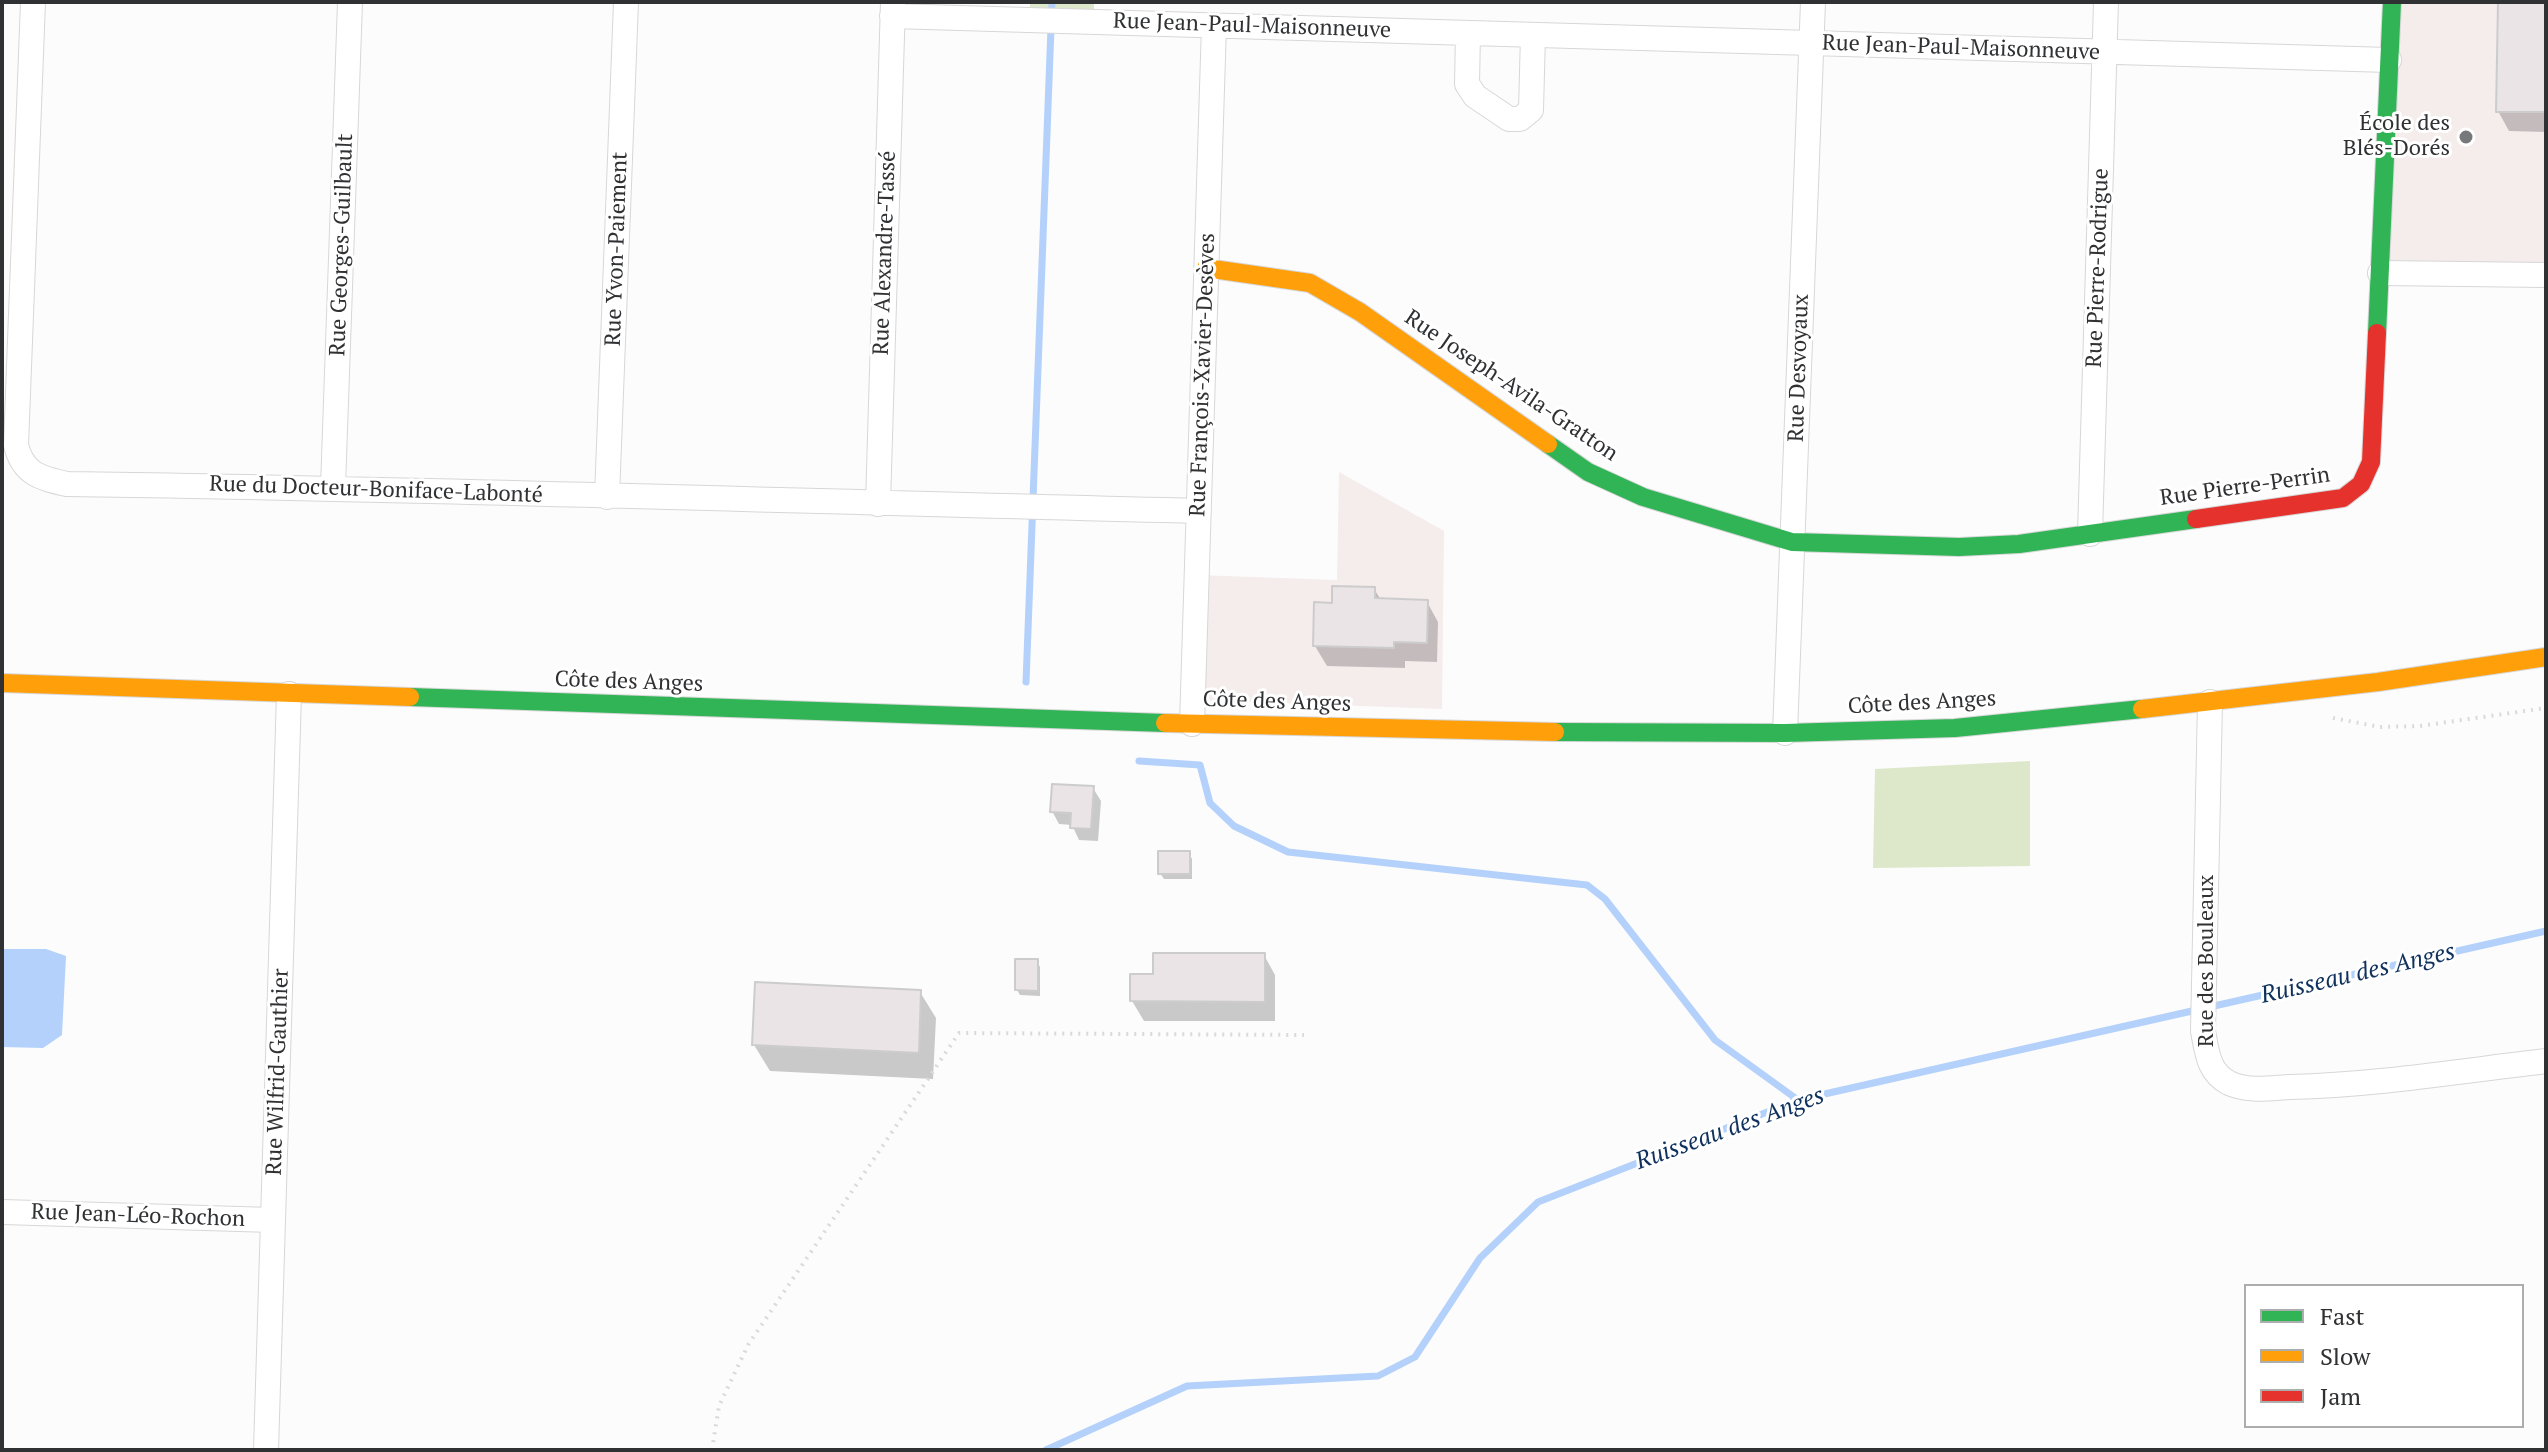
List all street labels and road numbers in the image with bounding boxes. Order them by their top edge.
street label: Rue Jean-Paul-Maisonneuve [1113,8,1391,44]
street label: Rue Jean-Paul-Maisonneuve [1822,30,2100,66]
street label: Rue Georges-Guilbault [325,133,359,357]
street label: Rue Alexandre-Tassé [868,150,902,356]
street label: Rue Yvon-Paiement [600,151,634,347]
street label: Rue Pierre-Rodrigue [2081,168,2115,368]
street label: Rue François-Xavier-Desèves [1185,233,1221,517]
street label: Rue Desvoyaux [1783,294,1815,442]
street label: Rue Joseph-Avila-Gratton [1399,305,1623,467]
street label: Rue Pierre-Perrin [2158,462,2332,512]
street label: Rue du Docteur-Boniface-Labonté [209,471,543,509]
street label: Côte des Anges [554,666,704,698]
street label: Côte des Anges [1202,686,1352,718]
street label: Côte des Anges [1847,686,1997,720]
street label: Rue des Bouleaux [2194,875,2220,1047]
street label: Rue Wilfrid-Gauthier [261,968,295,1176]
street label: Rue Jean-Léo-Rochon [31,1199,245,1233]

